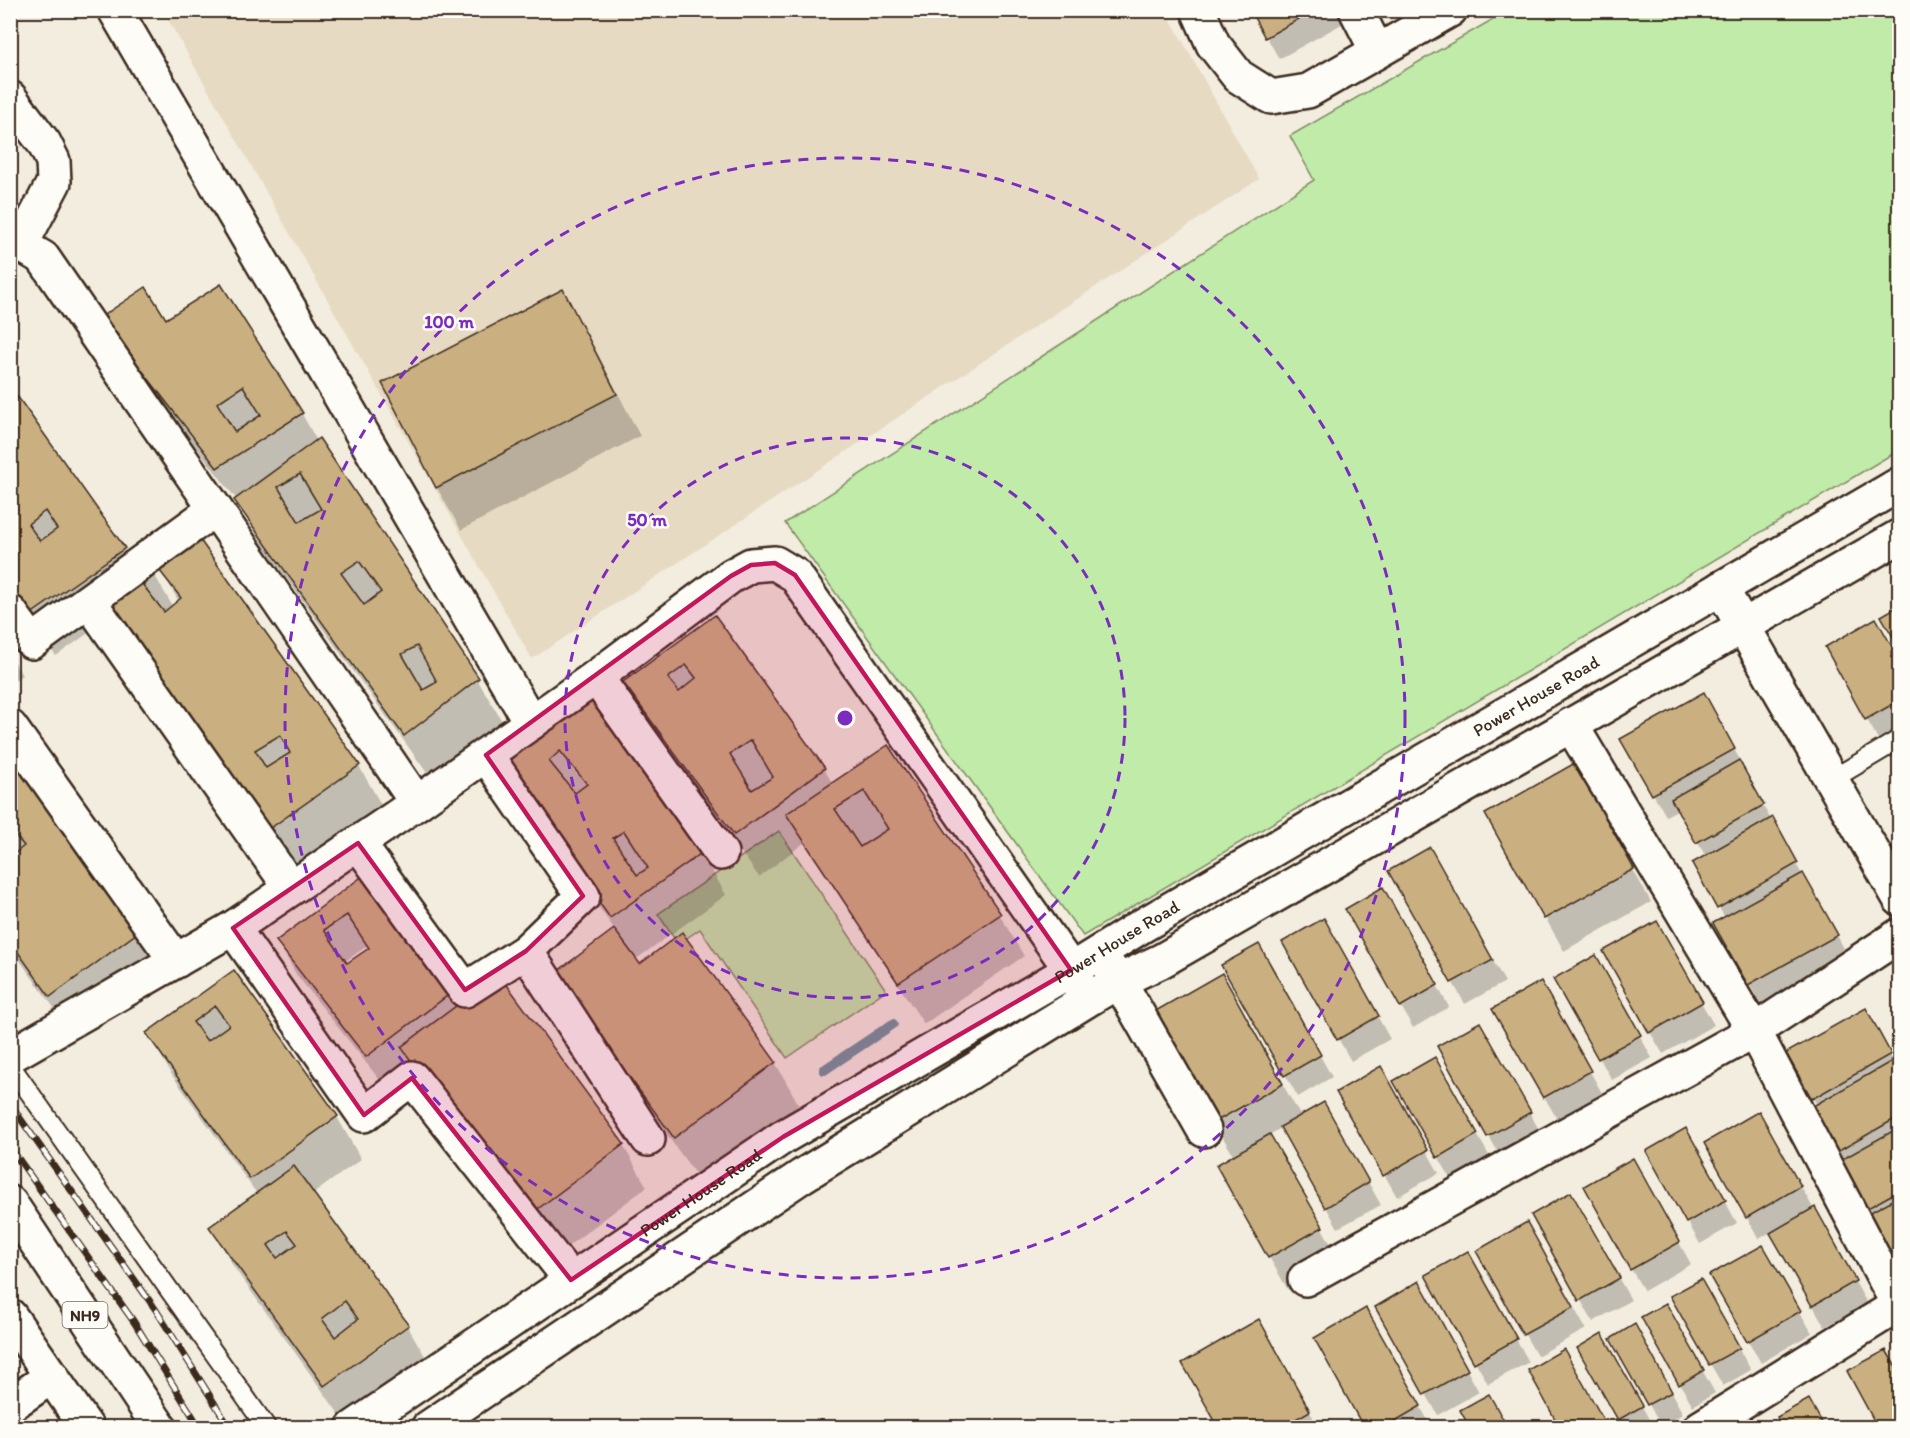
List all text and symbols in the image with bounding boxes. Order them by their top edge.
text: 100 m [424,311,475,333]
text: 50 m [627,509,668,531]
street label: Power House Road [1469,651,1603,741]
centre of rings [835,708,855,728]
street label: Power House Road [1050,895,1183,988]
street label: Power House Road [636,1144,766,1242]
road number: NH9 [62,1302,107,1328]

